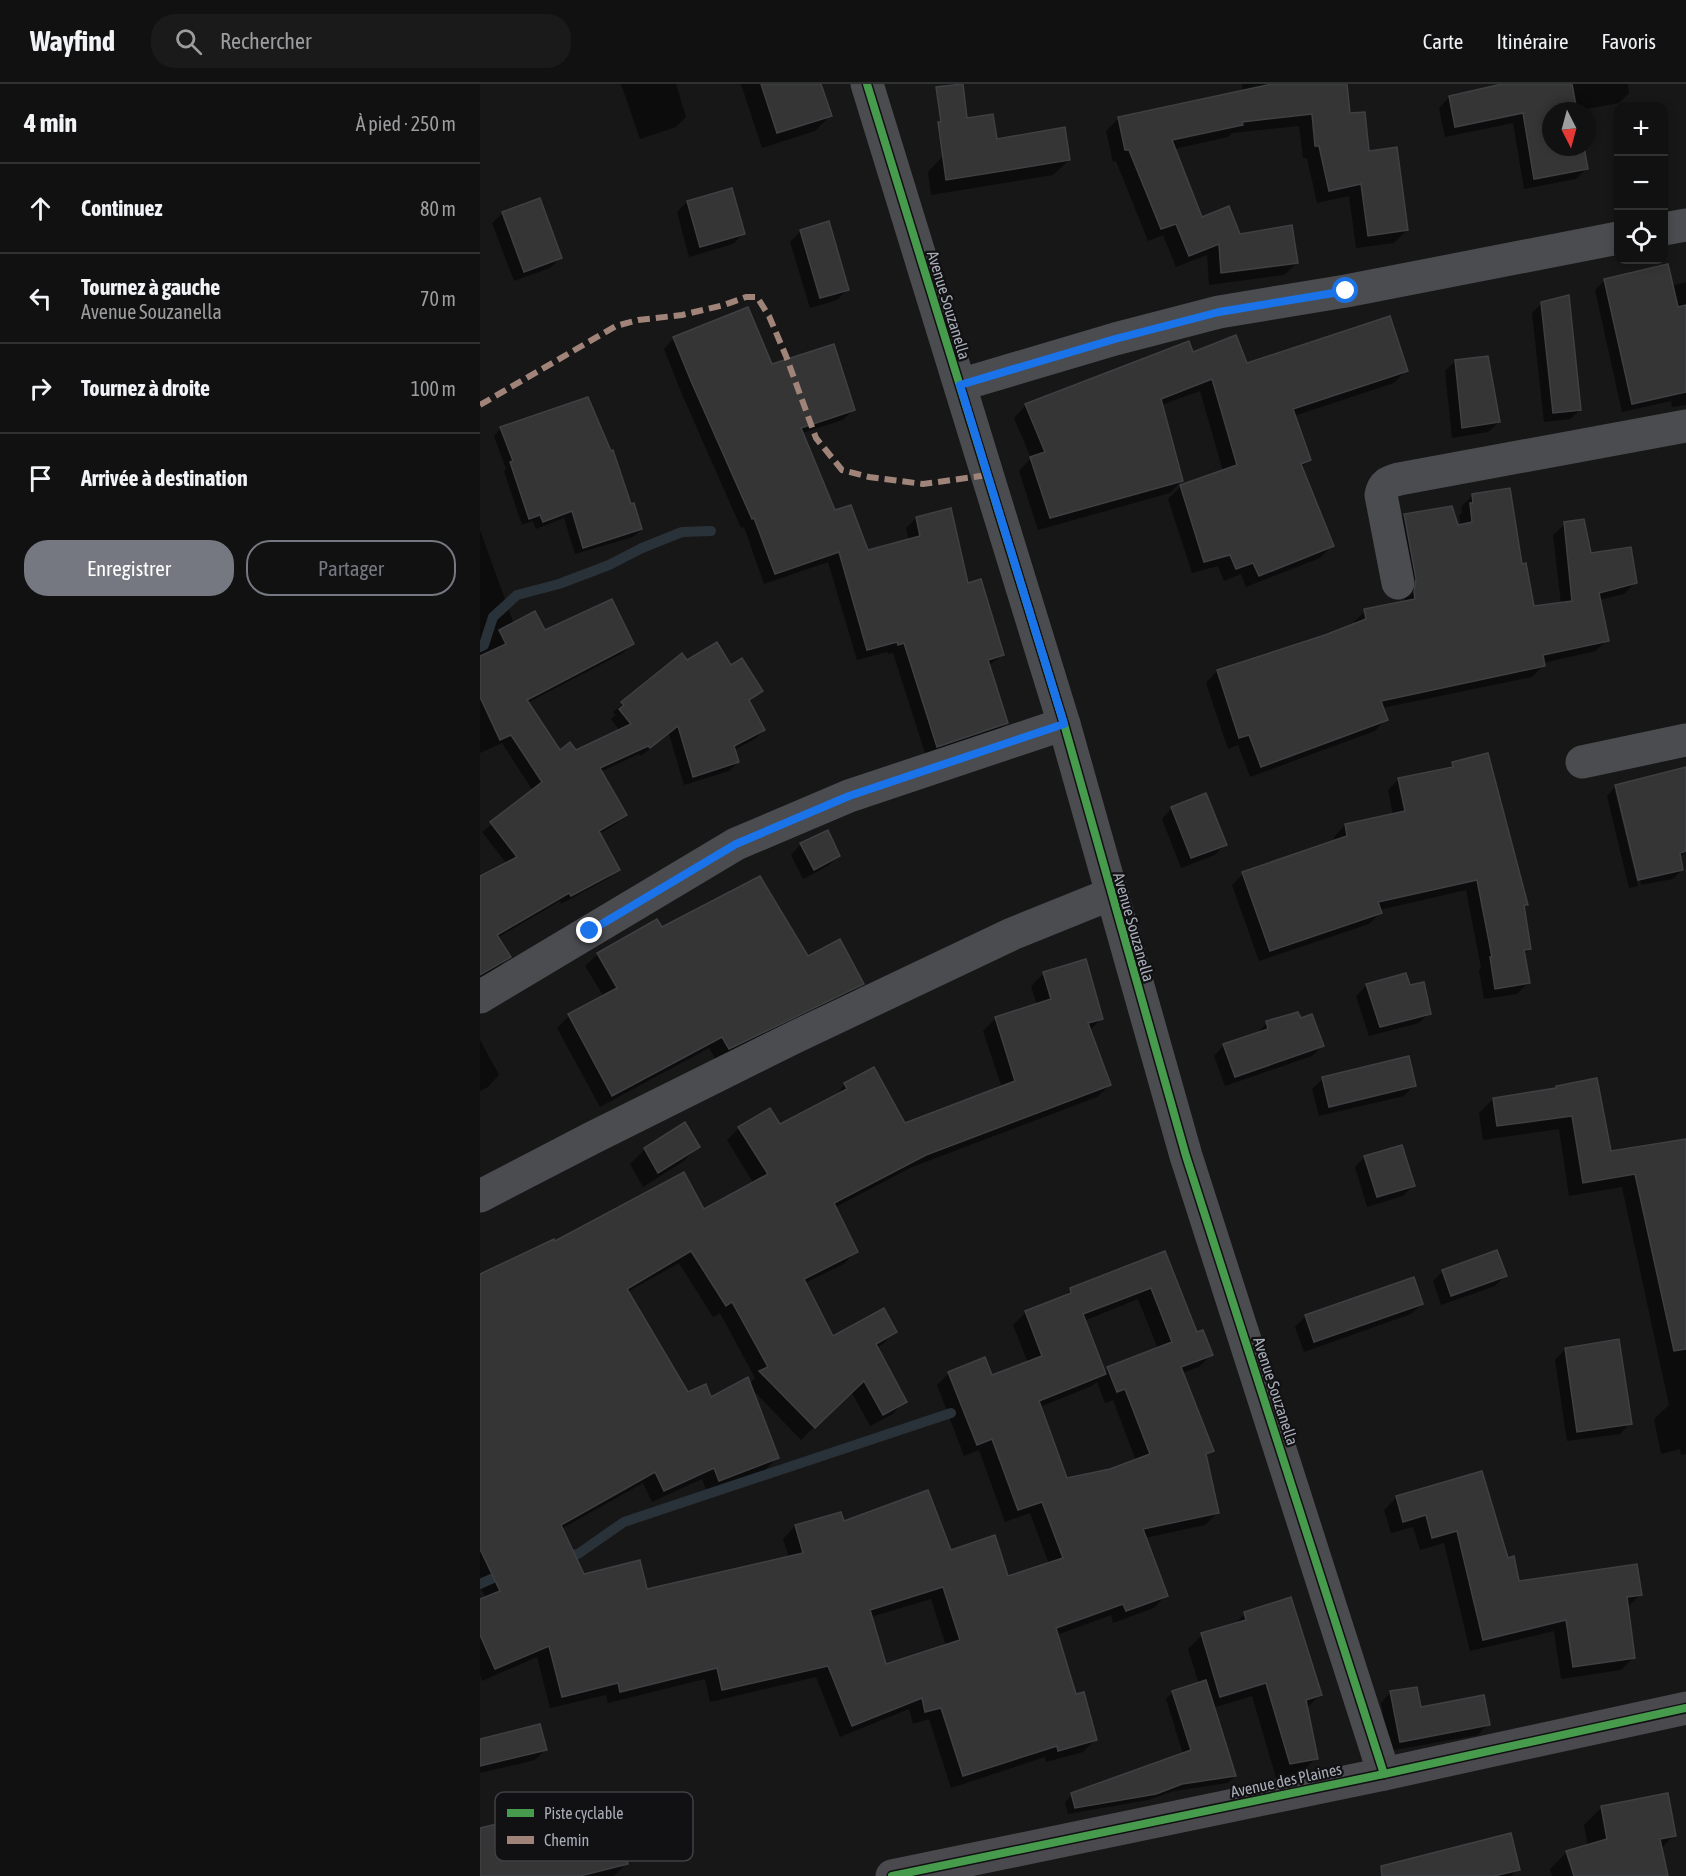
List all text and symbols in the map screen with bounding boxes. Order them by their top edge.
search box [151,14,571,68]
text: Wayfind [30,25,115,57]
icon: search [172,25,205,58]
text: Rechercher [220,28,312,54]
text: Carte [1423,29,1463,53]
text: Itinéraire [1496,29,1568,53]
text: Favoris [1601,29,1656,53]
north arrow [1542,102,1596,156]
map controls [1614,102,1668,264]
button: + [1614,102,1668,156]
text: 4 min [24,108,77,138]
text: À pied · 250 m [356,112,456,135]
button: − [1614,156,1668,210]
icon: ahead [24,192,57,225]
text: Continuez [81,195,163,221]
text: 80 m [420,197,456,220]
button: locate [1614,210,1668,264]
street label: Avenue Souzanella [924,249,974,361]
text: Tournez à gauche [81,274,220,300]
route start [1332,277,1358,303]
icon: left [24,282,57,315]
text: 70 m [420,287,456,310]
text: Avenue Souzanella [81,300,222,323]
icon: right [24,372,57,405]
text: Tournez à droite [81,375,210,401]
text: 100 m [411,377,456,400]
icon: arrive [24,462,57,495]
text: Arrivée à destination [81,465,248,491]
button: Enregistrer [24,540,234,596]
button: Partager [246,540,456,596]
street label: Avenue Souzanella [1110,870,1158,984]
route end [576,917,602,943]
street label: Avenue Souzanella [1250,1335,1302,1447]
street label: Avenue des Plaines [1229,1759,1343,1801]
legend [495,1792,693,1861]
text: Piste cyclable [544,1804,624,1823]
text: Chemin [544,1831,589,1849]

